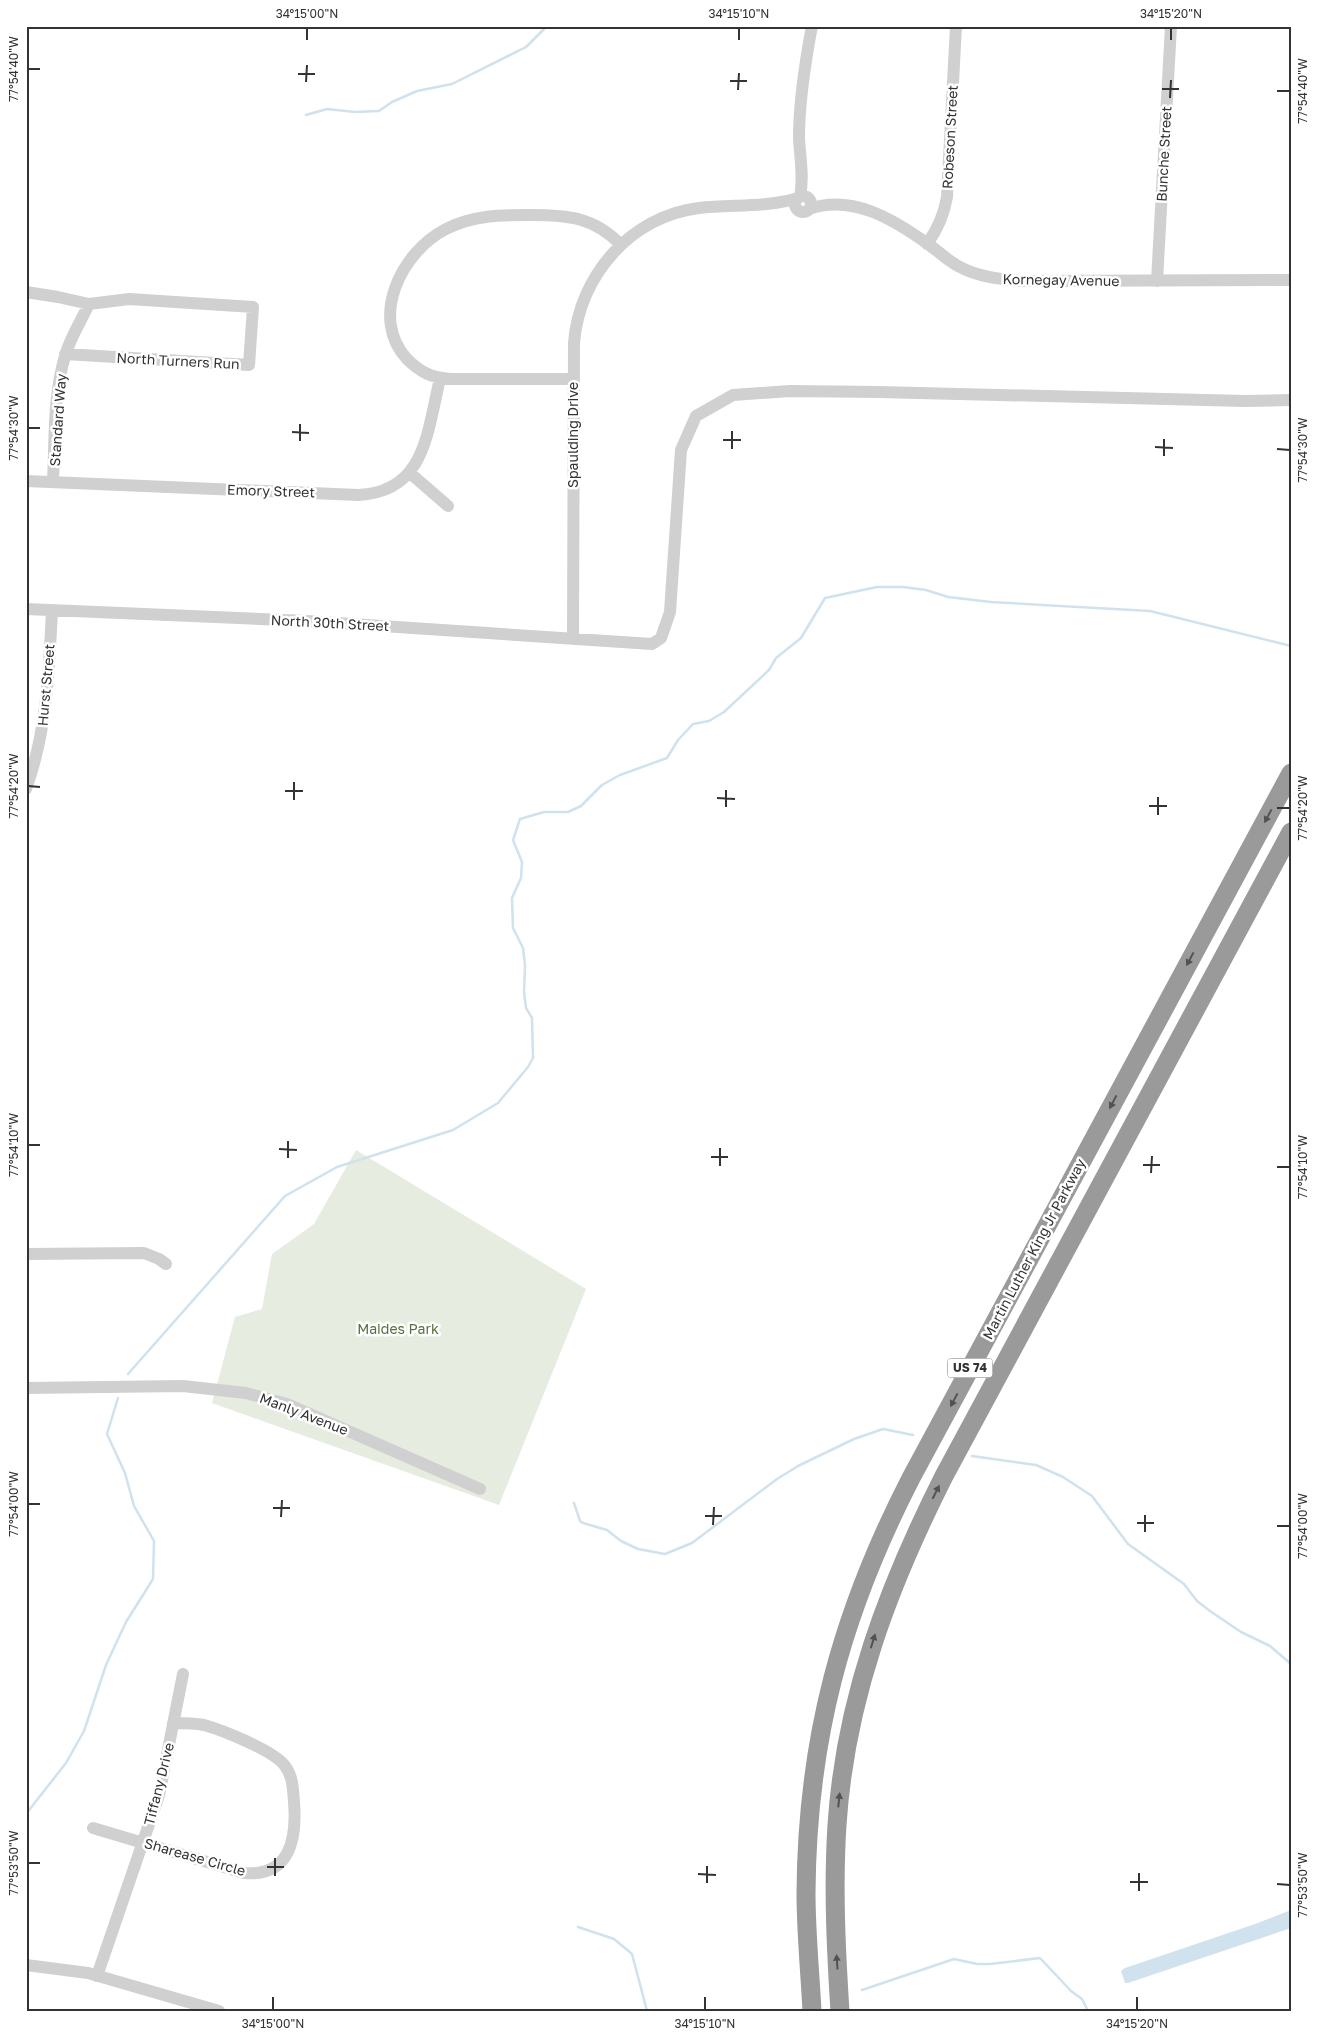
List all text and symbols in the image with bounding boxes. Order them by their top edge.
text: 34°15'00"N [276,6,338,21]
text: 34°15'10"N [709,6,769,21]
text: 34°15'20"N [1140,6,1202,21]
text: 77°54'40"W [6,36,21,102]
text: 77°54'40"W [1295,58,1310,124]
street label: Robeson Street [938,85,961,189]
street label: Bunche Street [1153,106,1174,202]
street label: Kornegay Avenue [1002,270,1120,289]
street label: North Turners Run [116,349,240,372]
street label: Standard Way [46,373,69,467]
street label: Spaulding Drive [564,382,581,488]
text: 77°54'30"W [6,395,21,461]
text: 77°54'30"W [1295,417,1310,483]
street label: Emory Street [227,480,315,501]
street label: North 30th Street [270,611,390,634]
street label: Hurst Street [33,643,58,727]
text: 77°54'20"W [6,753,21,819]
text: 77°54'20"W [1295,775,1310,841]
one-way arrow [1264,809,1272,824]
one-way arrow [1186,952,1194,967]
one-way arrow [1109,1095,1117,1110]
text: 77°54'10"W [6,1113,21,1177]
text: 77°54'10"W [1295,1135,1310,1199]
street label: Martin Luther King Jr Parkway [979,1155,1089,1342]
park label: Maides Park [357,1320,439,1337]
road number: US 74 [948,1359,992,1378]
street label: Manly Avenue [257,1389,351,1438]
one-way arrow [949,1393,958,1406]
text: 77°54'00"W [6,1471,21,1537]
one-way arrow [932,1485,940,1499]
text: 77°54'00"W [1295,1493,1310,1559]
one-way arrow [870,1634,878,1649]
street label: Tiffany Drive [140,1741,177,1827]
one-way arrow [835,1792,843,1808]
text: 77°53'50"W [6,1830,21,1895]
street label: Sharease Circle [143,1834,248,1879]
text: 77°53'50"W [1295,1852,1310,1917]
one-way arrow [833,1954,841,1970]
text: 34°15'00"N [242,2016,304,2031]
text: 34°15'10"N [675,2016,735,2031]
text: 34°15'20"N [1106,2016,1168,2031]

